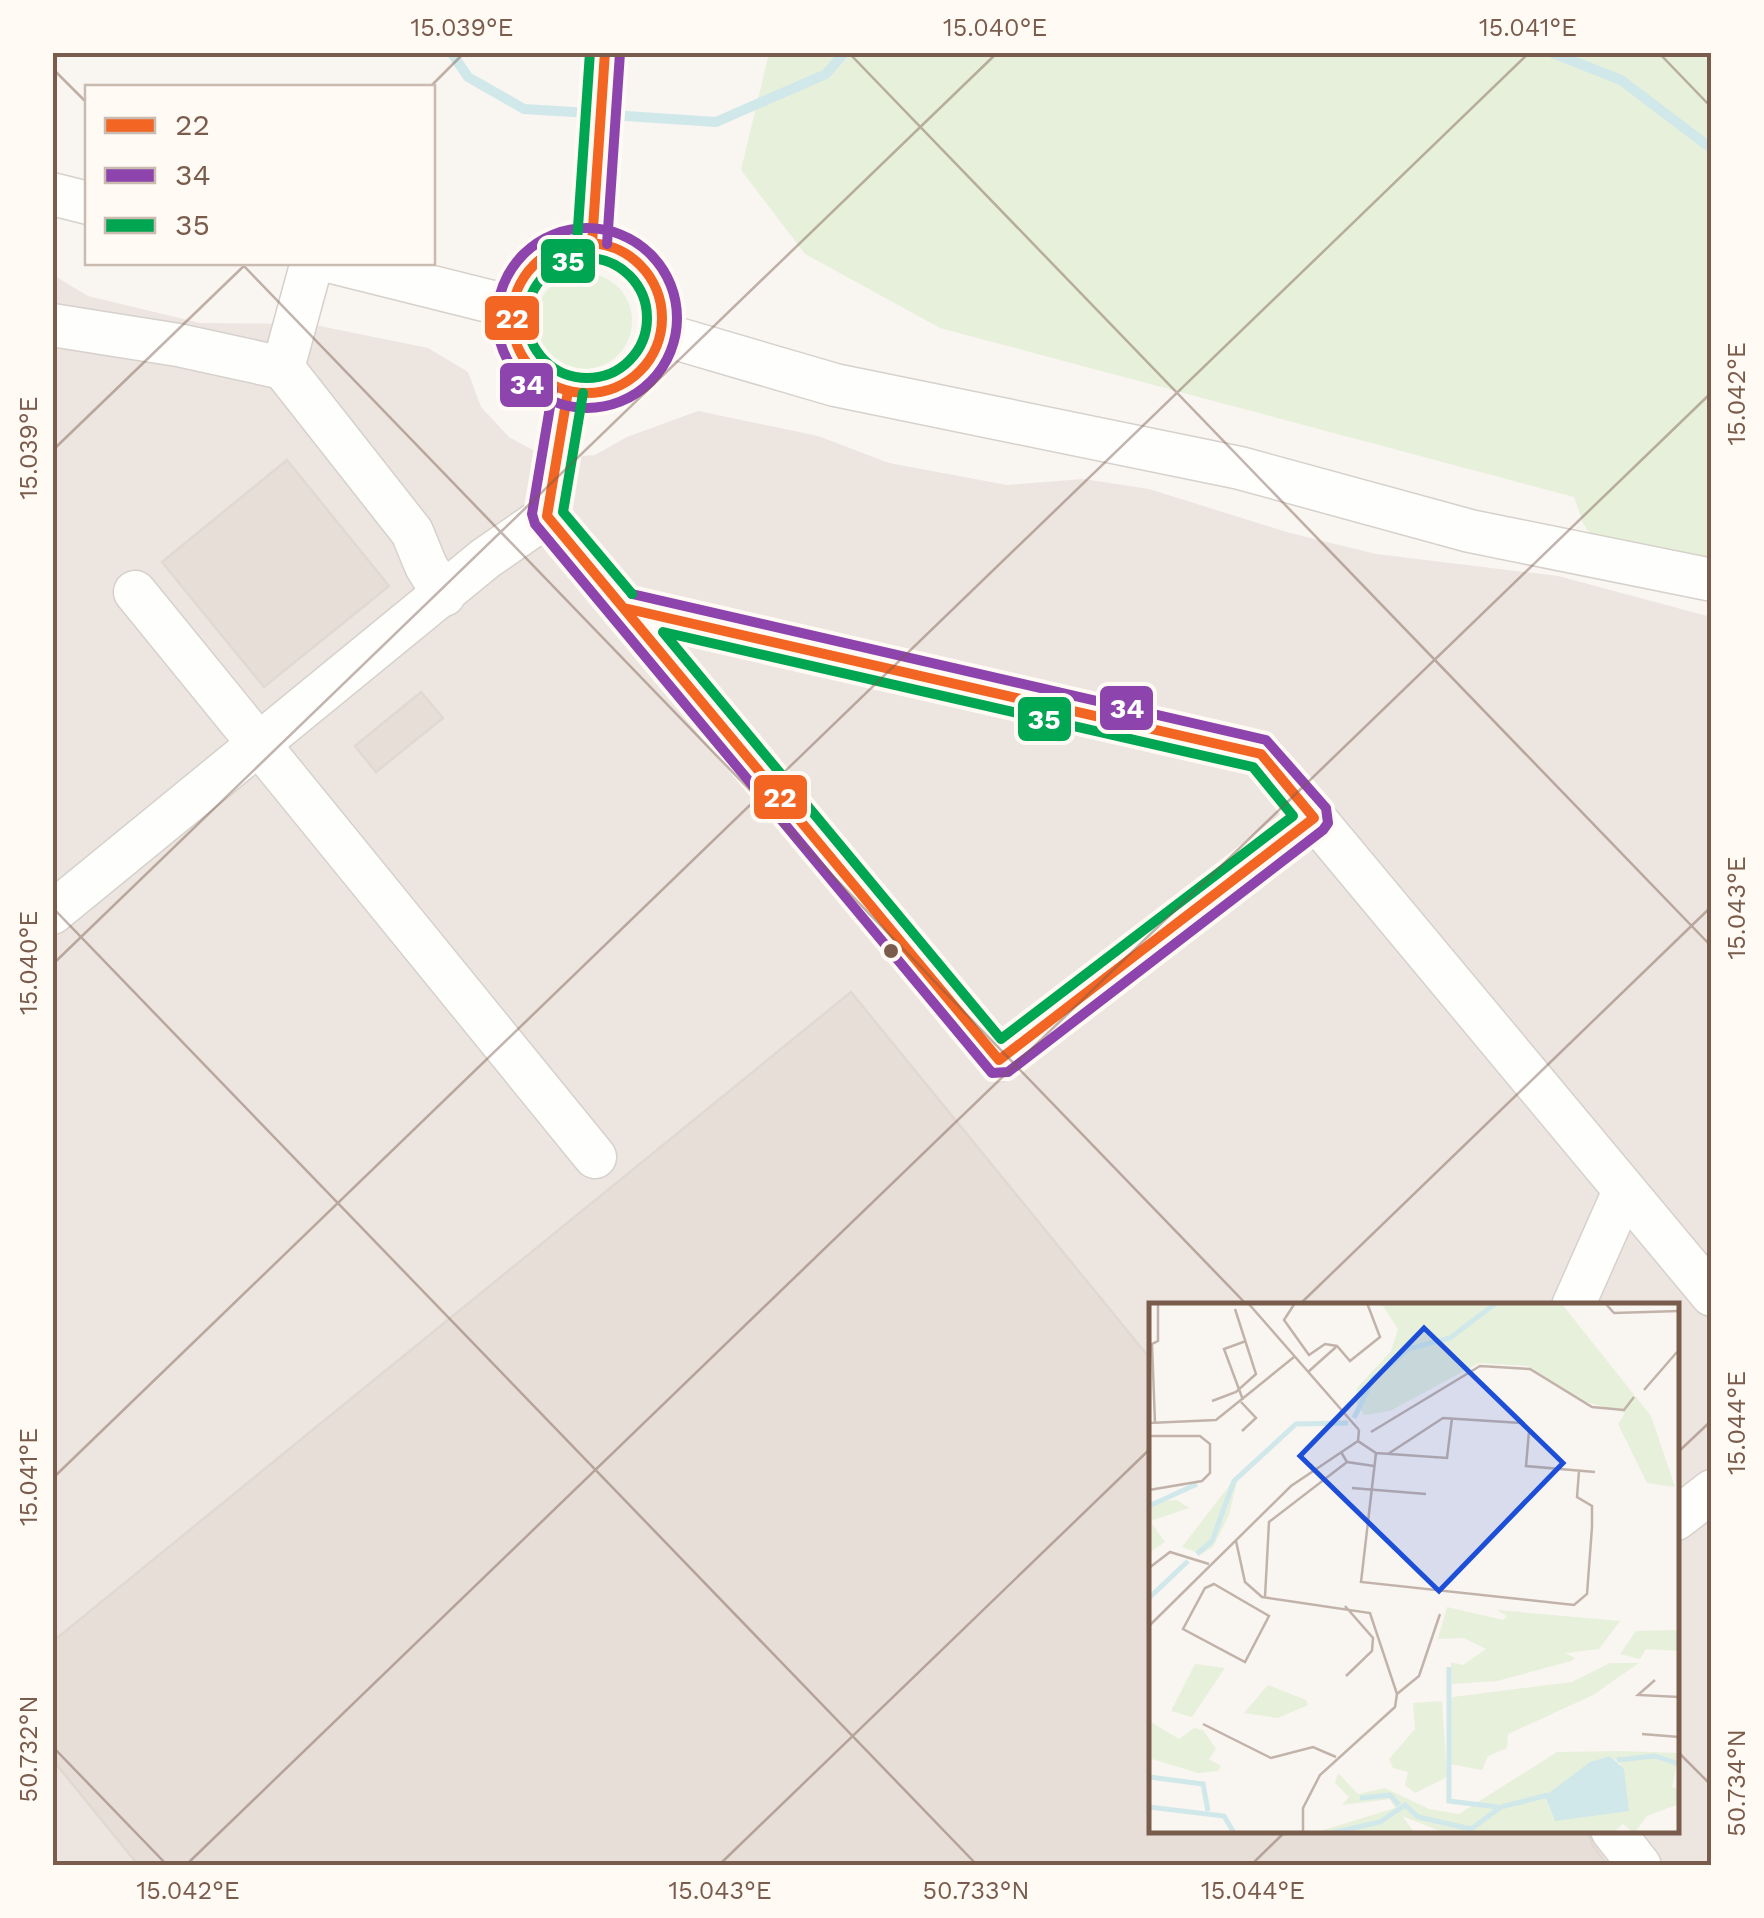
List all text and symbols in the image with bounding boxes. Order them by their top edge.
text: 15.039°E [411,13,513,42]
text: 15.040°E [943,13,1047,42]
text: 15.041°E [1479,13,1577,42]
legend [85,85,435,265]
text: 22 [175,107,210,142]
text: 34 [175,157,211,192]
text: 35 [175,207,210,242]
line badge: 35 [539,237,597,285]
text: 35 [552,245,584,278]
line badge: 22 [483,294,541,342]
text: 22 [495,302,529,335]
text: 15.042°E [1722,342,1751,446]
line badge: 34 [498,361,555,409]
text: 34 [510,368,544,401]
text: 15.039°E [14,397,43,499]
line badge: 34 [1098,684,1155,732]
text: 34 [1110,692,1144,725]
line badge: 35 [1016,695,1073,743]
text: 35 [1028,703,1060,736]
line badge: 22 [752,773,809,821]
text: 22 [763,781,797,814]
text: 15.043°E [1722,856,1751,960]
text: 15.040°E [14,911,43,1015]
unlabelled marker [881,941,901,961]
inset map [1149,1303,1679,1833]
text: 15.044°E [1722,1371,1751,1475]
text: 15.041°E [14,1428,43,1526]
text: 50.732°N [14,1695,43,1803]
text: 50.734°N [1722,1729,1751,1837]
text: 15.042°E [136,1876,240,1905]
text: 15.043°E [668,1876,772,1905]
text: 50.733°N [922,1876,1030,1905]
text: 15.044°E [1201,1876,1305,1905]

